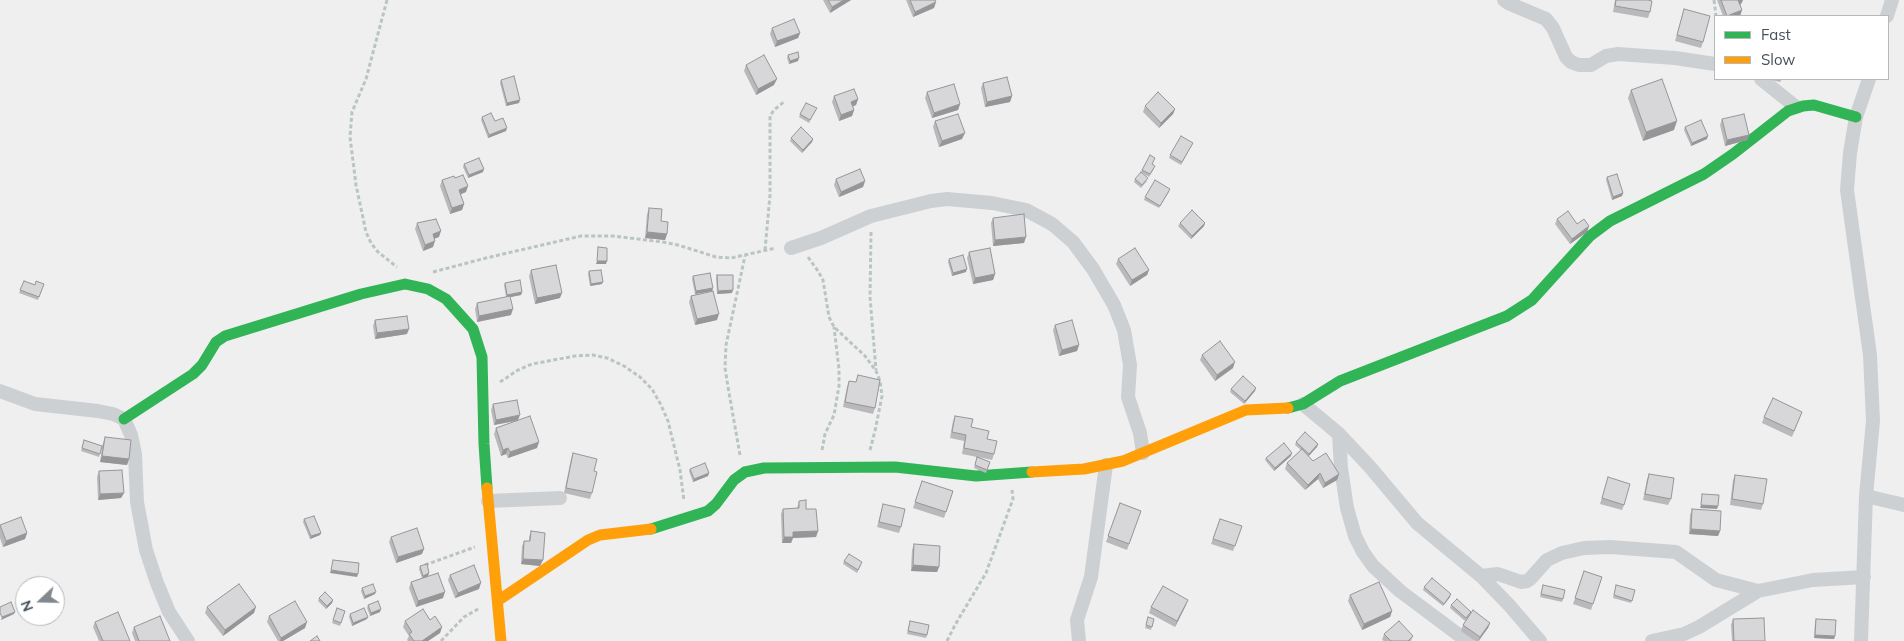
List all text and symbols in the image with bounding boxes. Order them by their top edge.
legend [1714,15,1889,80]
text: Fast [1761,25,1791,44]
text: Slow [1761,50,1795,69]
north arrow [15,576,65,626]
text: N [17,598,37,614]

